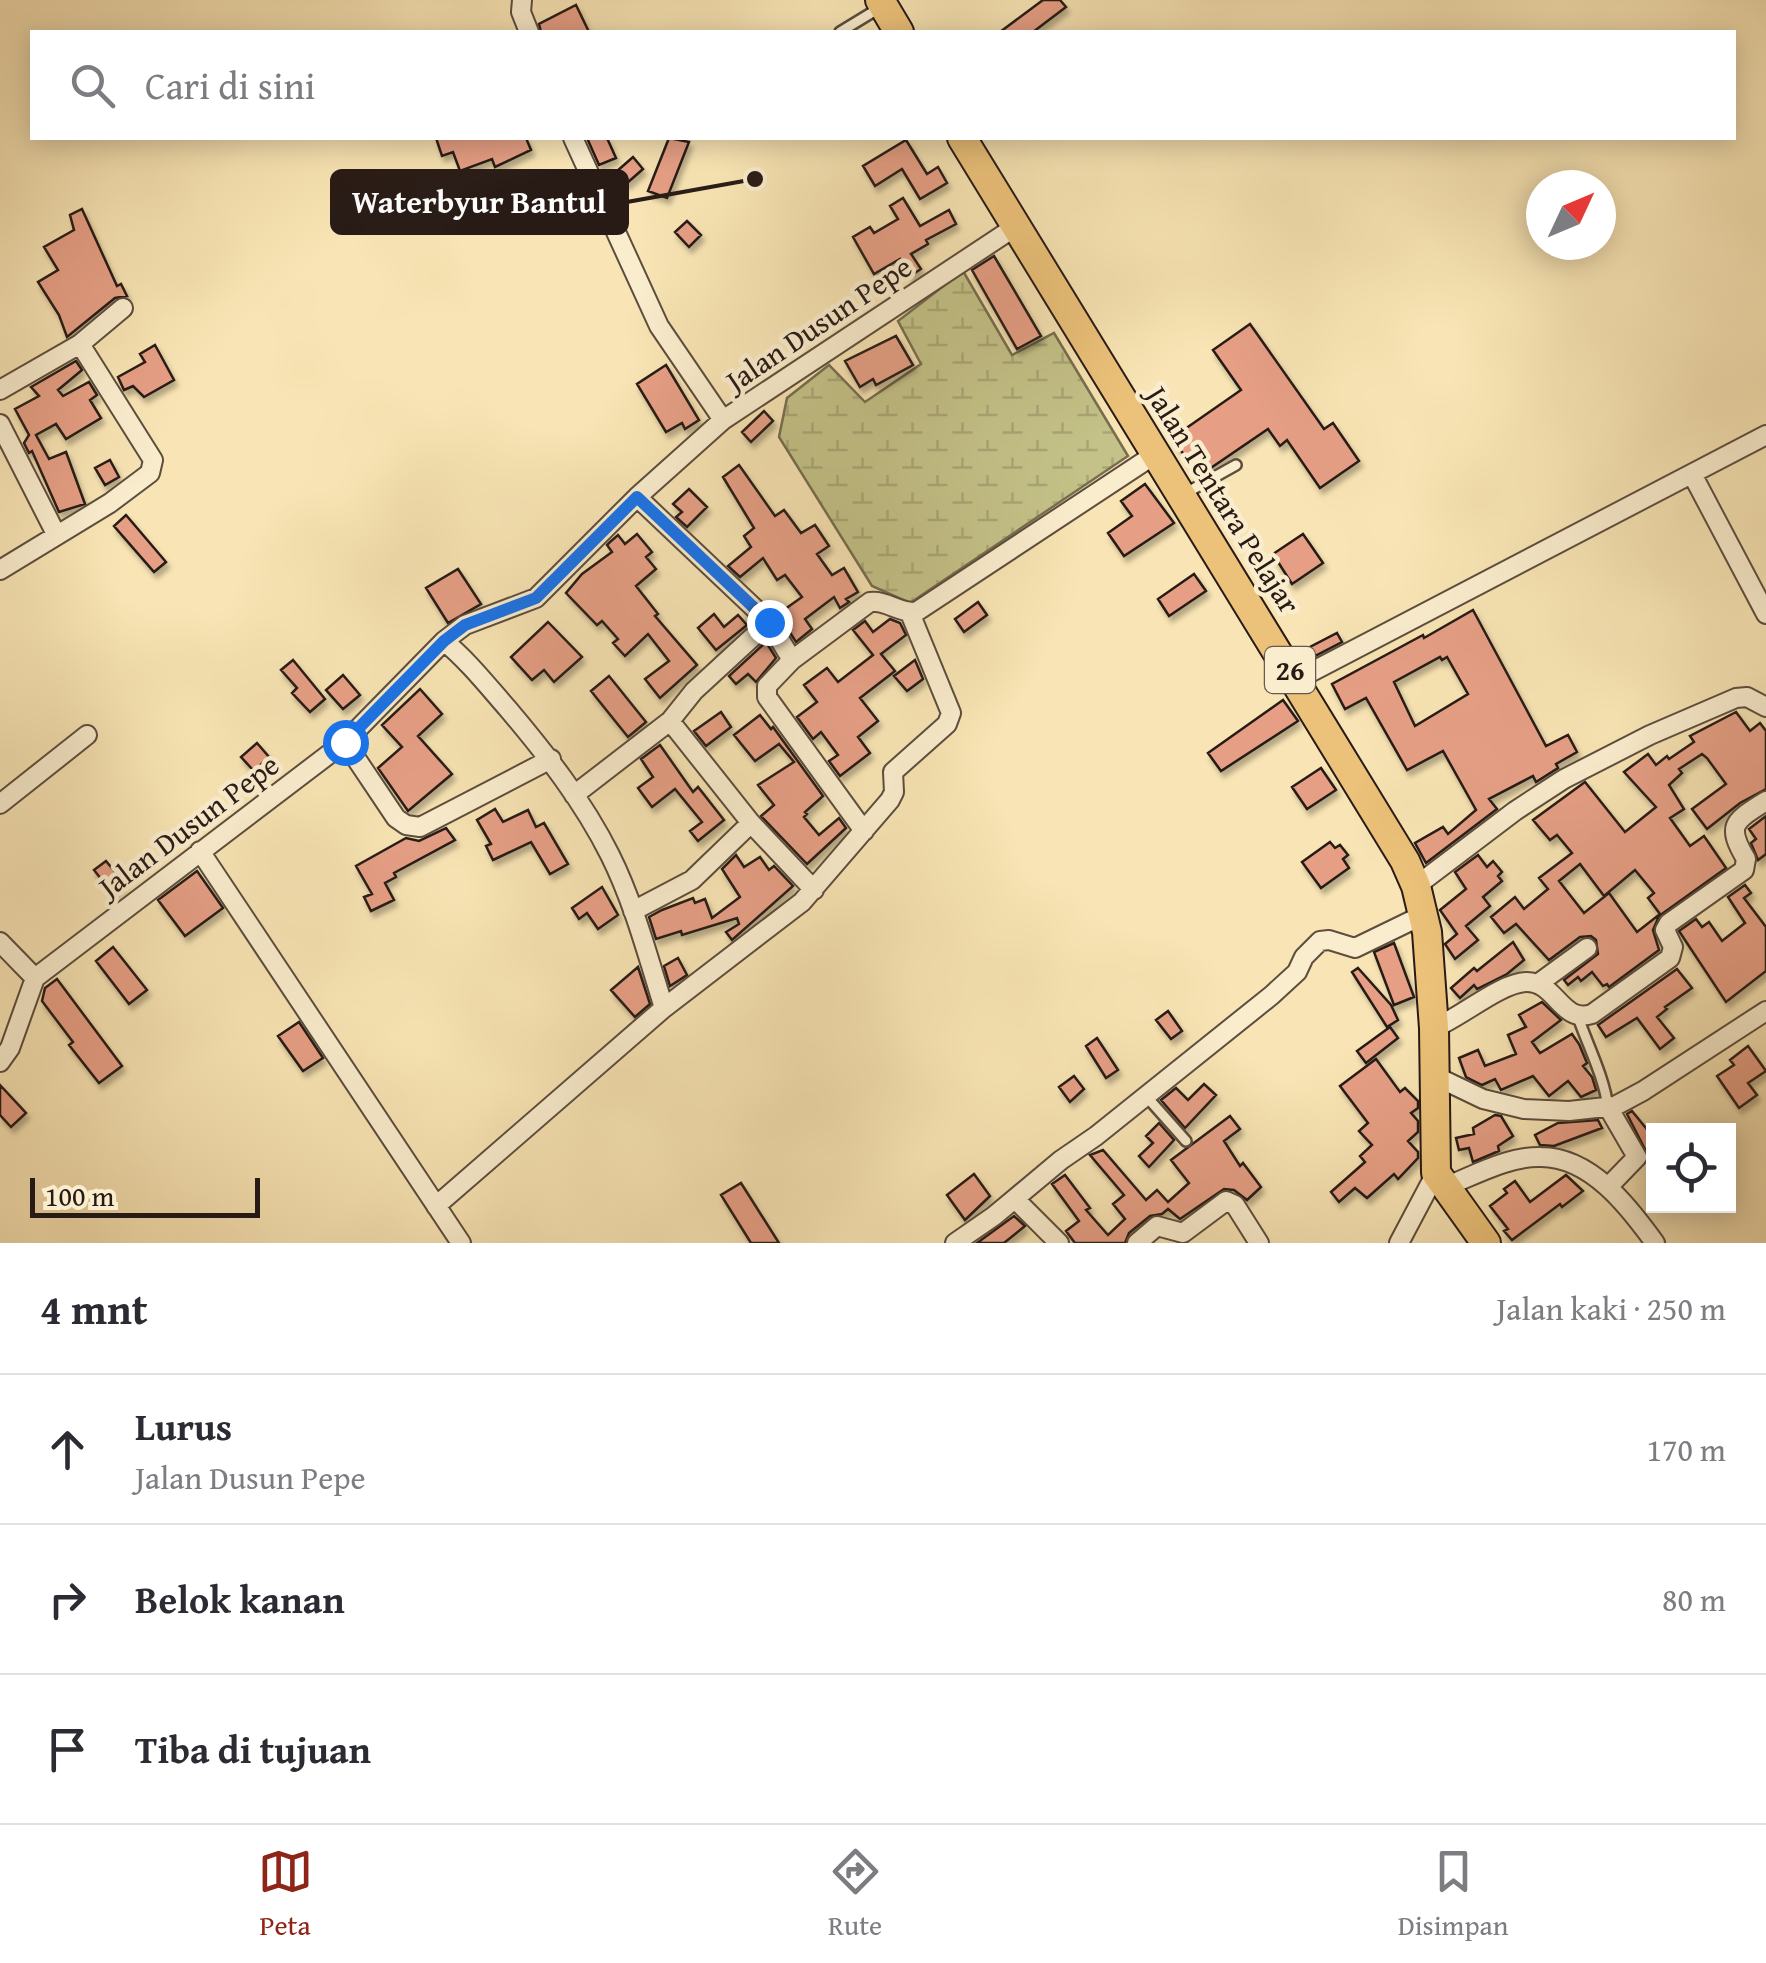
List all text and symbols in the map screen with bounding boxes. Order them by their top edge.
search box [30,30,1736,140]
text: Cari di sini [145,57,315,113]
icon: search [65,58,120,113]
north arrow [1526,170,1616,260]
callout: Waterbyur Bantul [332,171,627,233]
text: Waterbyur Bantul [352,178,606,225]
street label: Jalan Dusun Pepe [713,244,920,404]
street label: Jalan Tentara Pelajar [1134,374,1312,622]
route end [747,600,793,646]
road number: 26 [1265,647,1315,693]
route start [323,720,369,766]
street label: Jalan Dusun Pepe [86,743,288,910]
map controls [1646,1123,1736,1213]
button: locate [1646,1123,1736,1213]
scale bar [30,1173,260,1218]
text: 100 m [45,1175,114,1216]
text: 4 mnt [40,1278,148,1339]
text: Jalan kaki · 250 m [1496,1285,1726,1332]
text: Lurus [135,1398,232,1454]
icon: ahead [40,1422,95,1477]
text: 170 m [1647,1426,1726,1473]
text: Jalan Dusun Pepe [135,1454,366,1501]
text: Belok kanan [135,1571,345,1627]
icon: right [40,1572,95,1627]
text: 80 m [1662,1576,1726,1623]
text: Tiba di tujuan [135,1721,371,1777]
icon: arrive [40,1722,95,1777]
tab: Peta [258,1844,313,1945]
tab: Rute [828,1844,883,1945]
tab: Disimpan [1398,1844,1508,1945]

